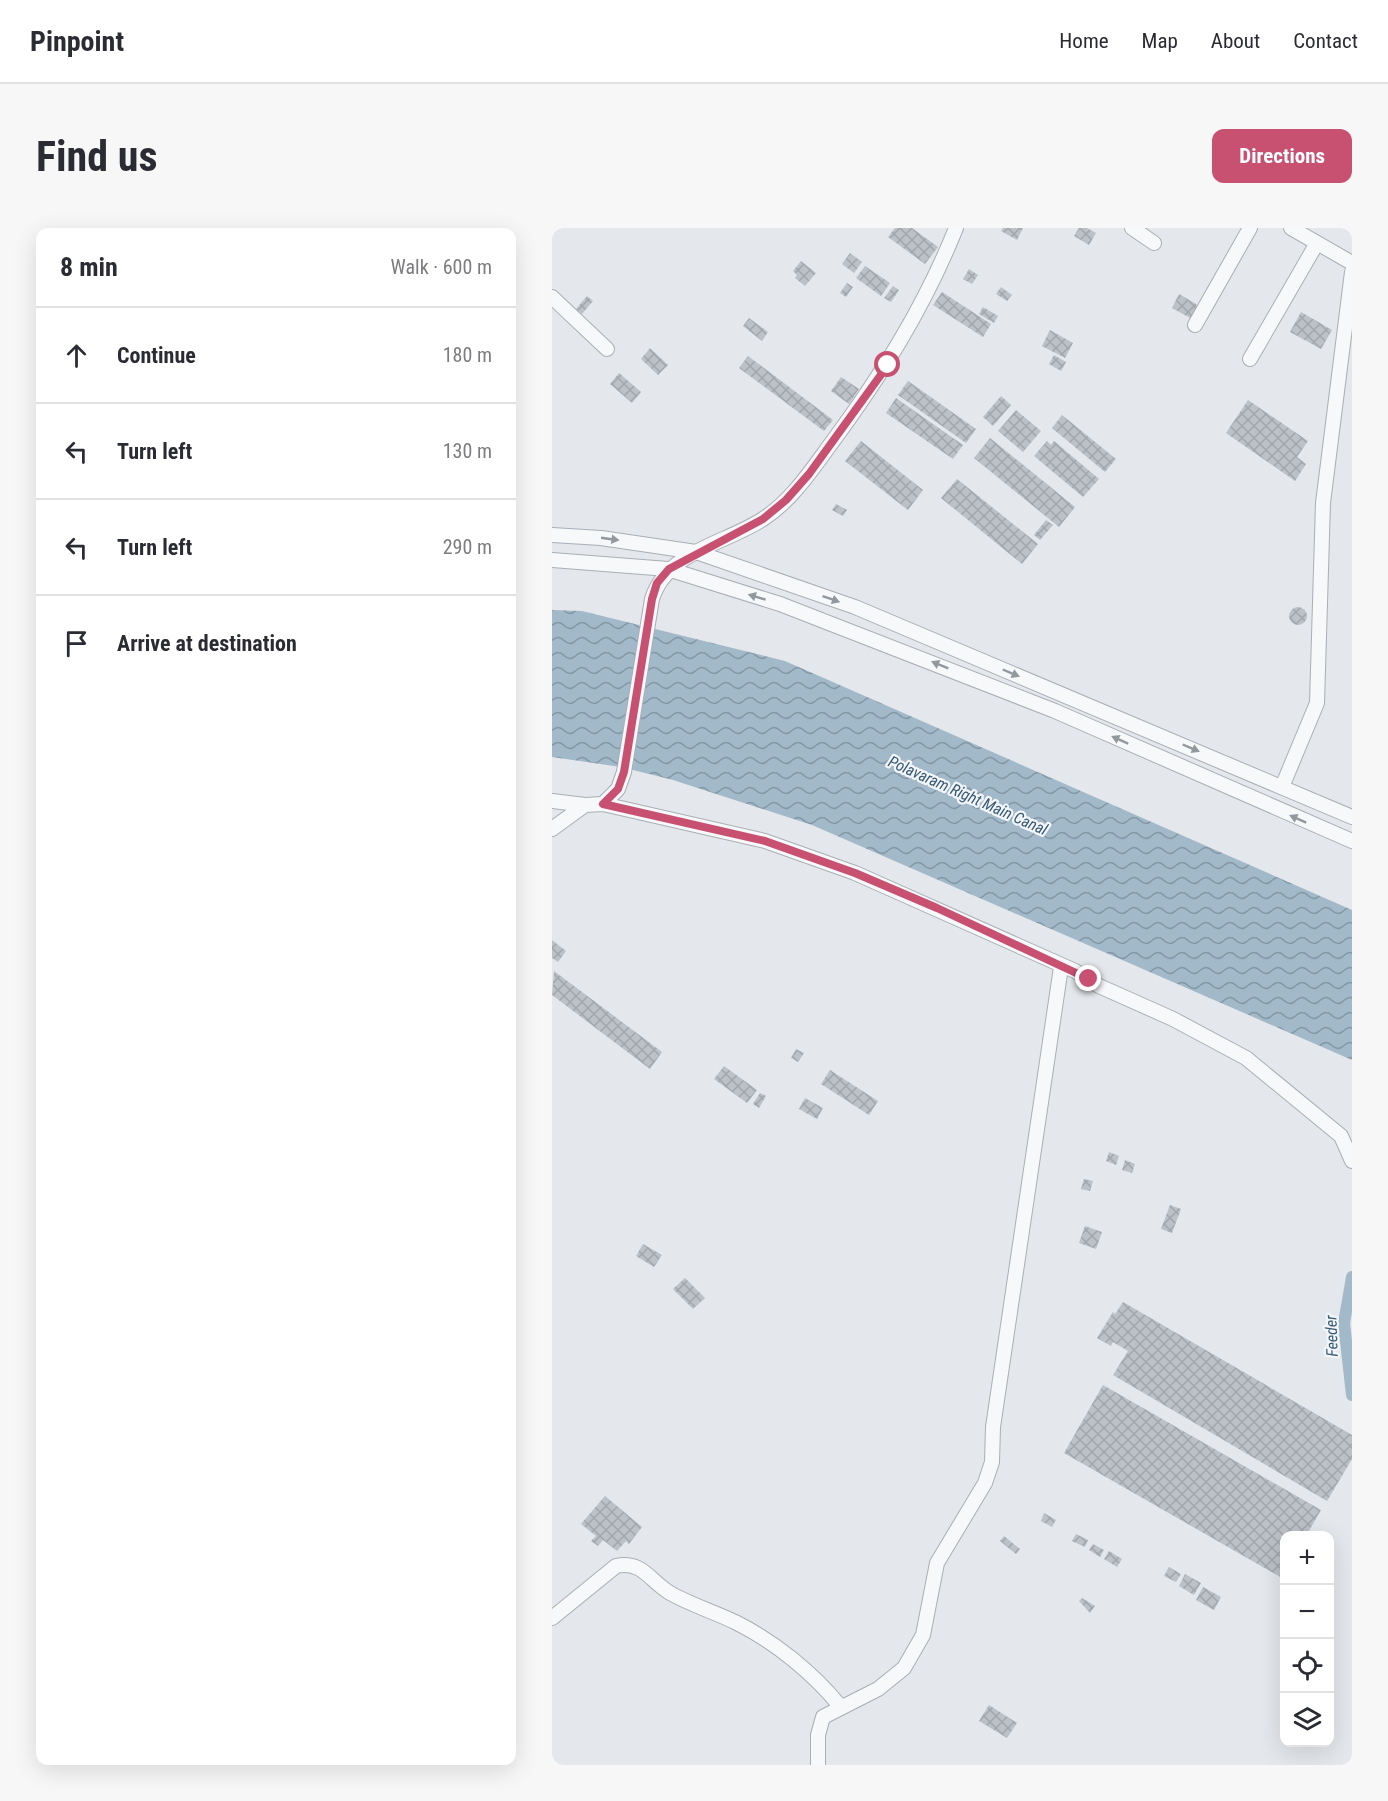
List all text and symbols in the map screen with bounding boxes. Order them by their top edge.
text: Pinpoint [30,25,124,58]
text: Home [1059,29,1109,53]
text: Map [1142,29,1178,53]
text: About [1211,29,1260,53]
text: Contact [1293,29,1358,53]
button: Directions [1212,129,1352,183]
text: Find us [36,132,157,181]
text: 8 min [60,252,118,282]
text: Walk · 600 m [391,255,492,279]
icon: ahead [60,339,93,372]
text: Continue [117,343,196,368]
text: 180 m [443,343,492,367]
route start [874,351,900,377]
icon: left [60,435,93,468]
text: Turn left [117,439,192,464]
text: 130 m [443,439,492,463]
icon: left [60,531,93,564]
text: Turn left [117,535,192,560]
text: 290 m [443,535,492,559]
one-way arrow [601,535,620,544]
one-way arrow [748,591,766,601]
one-way arrow [822,594,840,604]
icon: arrive [60,627,93,660]
text: Arrive at destination [117,631,297,656]
one-way arrow [930,660,948,670]
one-way arrow [1003,668,1021,678]
one-way arrow [1111,735,1128,744]
one-way arrow [1182,744,1200,753]
water label: Polavaram Right Main Canal [885,752,1051,839]
one-way arrow [1289,814,1307,823]
route end [1075,965,1101,991]
water label: Feeder [1321,1314,1342,1357]
map controls [1280,1531,1334,1747]
button: + [1280,1531,1334,1585]
button: − [1280,1585,1334,1639]
button: locate [1280,1639,1334,1693]
button: layers [1280,1693,1334,1747]

